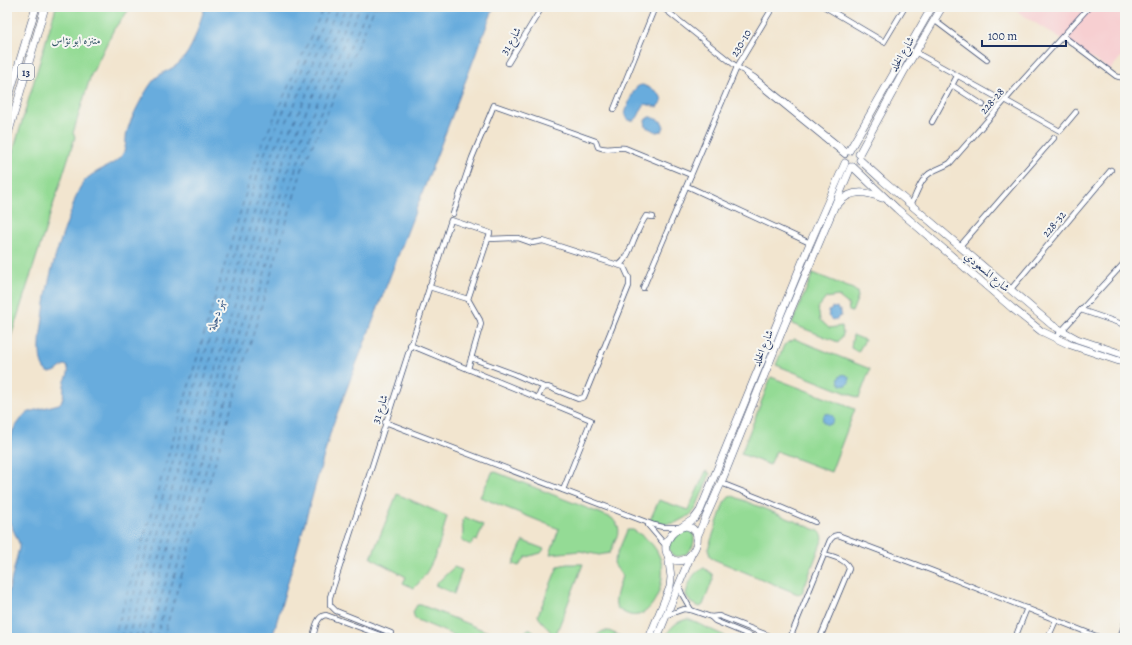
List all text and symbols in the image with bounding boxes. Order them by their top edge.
scale bar [982,22,1066,48]
street label: شارع 31 [497,24,527,59]
street label: 230-10 [727,26,755,59]
text: 100 m [988,28,1017,44]
park label: متنزه ابو نؤاس [52,33,100,48]
street label: شارع الخلد [886,34,920,75]
road number: 13 [18,64,34,80]
street label: 228-28 [976,85,1008,117]
street label: 228-32 [1039,208,1069,240]
street label: شارع المسعودي [960,249,1013,297]
water label: نهر دجلة [203,296,228,334]
street label: شارع الخلد [749,328,779,369]
street label: شارع 31 [368,393,394,426]

